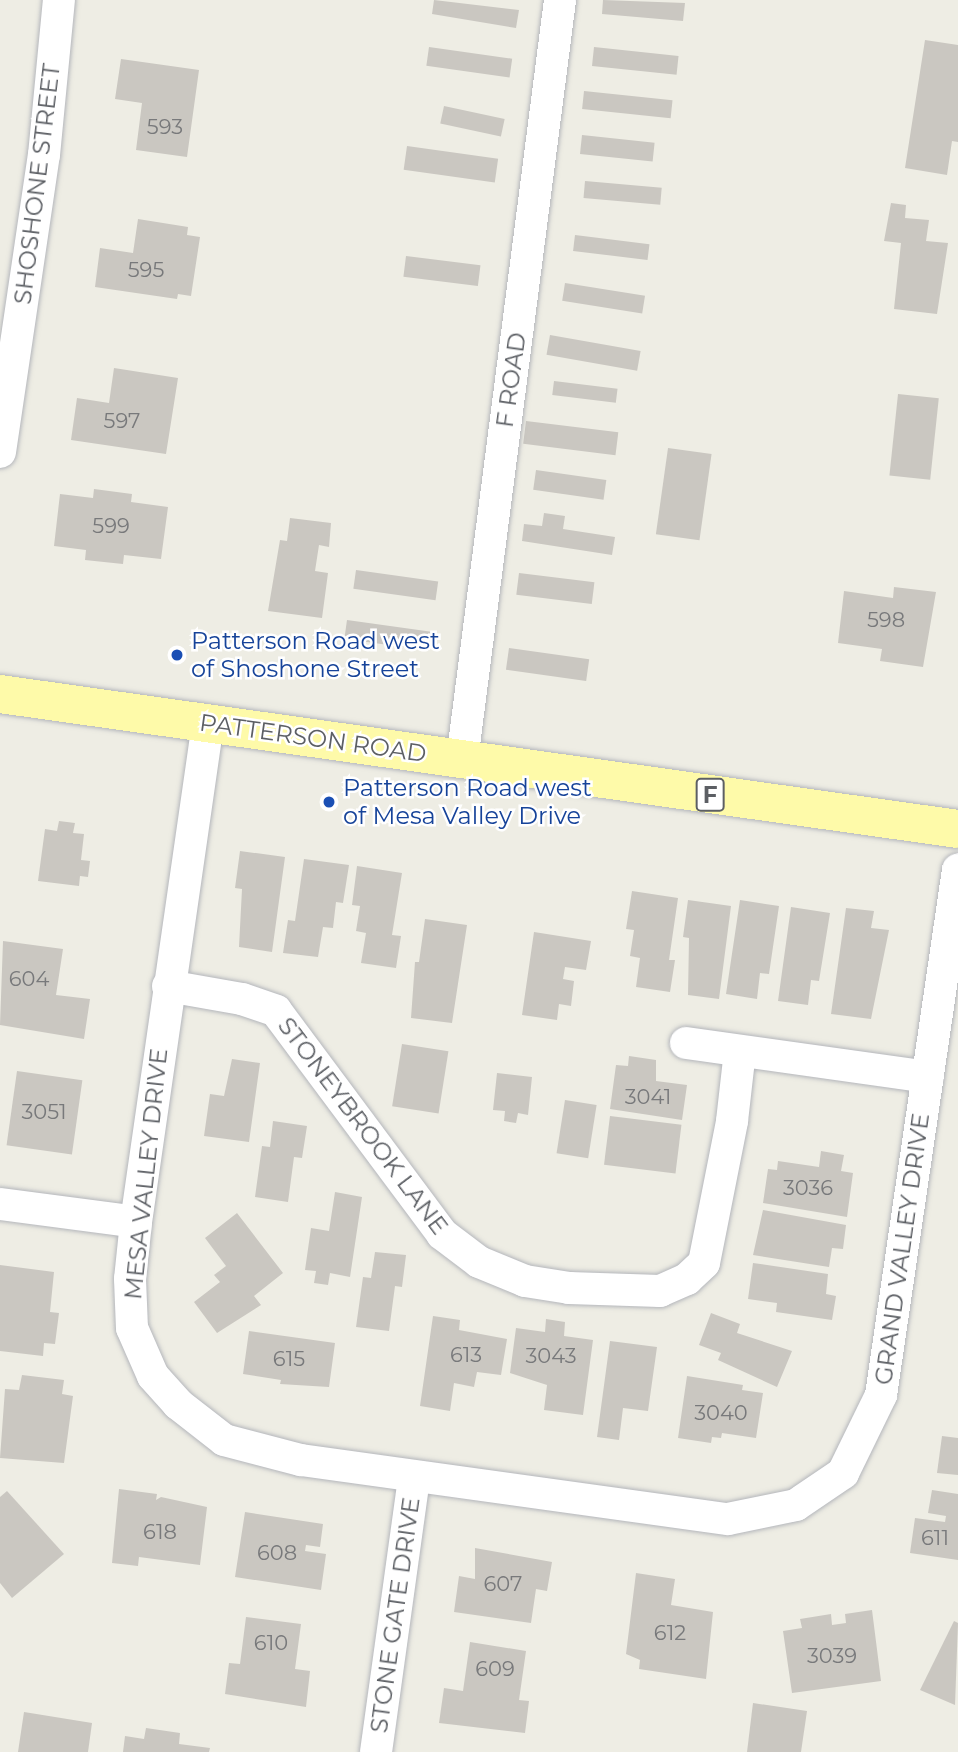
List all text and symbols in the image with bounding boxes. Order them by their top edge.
street label: SHOSHONE STREET [8,62,66,306]
house number: 593 [147,114,183,140]
house number: 595 [128,257,164,283]
street label: F ROAD [490,331,532,429]
house number: 597 [104,408,140,434]
house number: 599 [92,513,130,539]
house number: 598 [867,607,905,633]
place label: Patterson Road west of Shoshone Street [191,627,440,683]
marker: Patterson Road west of Shoshone Street [169,647,185,663]
street label: PATTERSON ROAD [198,708,428,768]
place label: Patterson Road west of Mesa Valley Drive [343,774,592,830]
road number: F [694,776,726,814]
marker: Patterson Road west of Mesa Valley Drive [321,794,337,810]
house number: 604 [9,966,49,992]
street label: STONEYBROOK LANE [272,1012,454,1240]
street label: MESA VALLEY DRIVE [118,1047,174,1301]
house number: 3041 [625,1084,671,1110]
house number: 3051 [21,1099,67,1125]
street label: GRAND VALLEY DRIVE [869,1111,935,1387]
house number: 3036 [783,1175,833,1201]
house number: 613 [450,1342,482,1368]
house number: 3043 [525,1343,577,1369]
house number: 615 [273,1346,305,1372]
house number: 3040 [694,1400,748,1426]
street label: STONE GATE DRIVE [364,1495,426,1735]
house number: 618 [143,1519,177,1545]
house number: 611 [921,1525,949,1551]
house number: 608 [257,1540,297,1566]
house number: 607 [484,1571,522,1597]
house number: 612 [654,1620,686,1646]
house number: 610 [254,1630,288,1656]
house number: 3039 [807,1643,857,1669]
house number: 609 [475,1656,515,1682]

